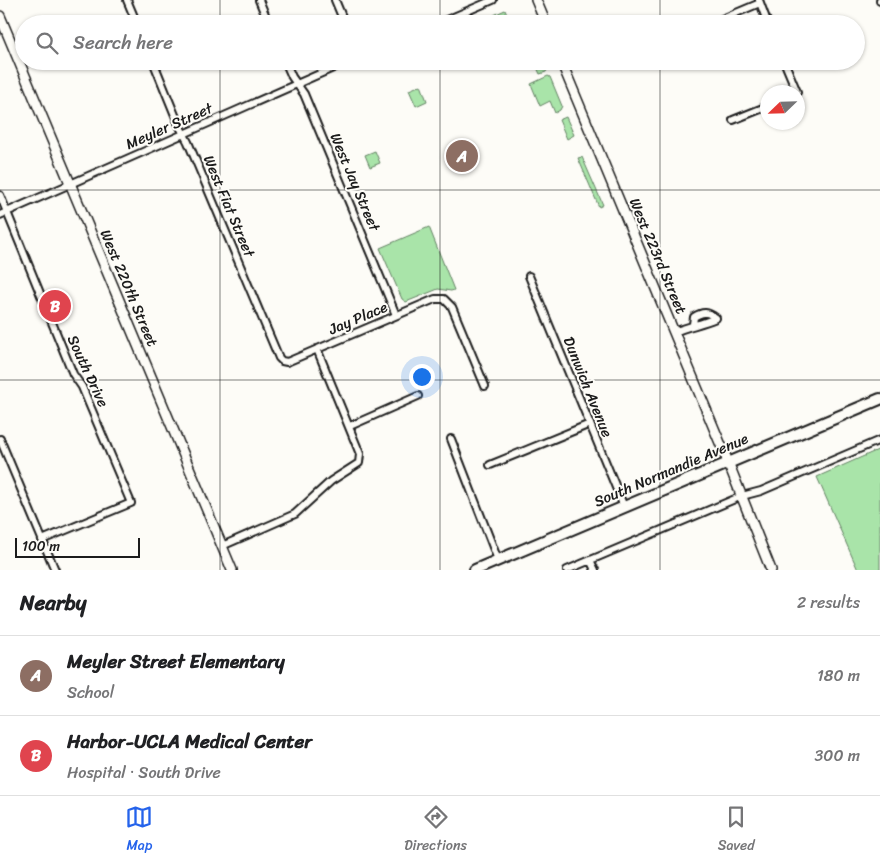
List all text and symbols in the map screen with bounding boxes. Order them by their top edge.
search box [15,15,865,70]
text: Search here [73,26,173,59]
icon: search [33,29,61,57]
north arrow [760,85,805,130]
street label: Meyler Street [121,95,218,157]
street label: West Jay Street [323,129,388,236]
pin: A [446,137,478,175]
street label: West Fiat Street [196,151,263,262]
street label: West 223rd Street [622,194,694,319]
street label: West 220th Street [93,225,166,351]
pin: B [39,287,71,325]
street label: Jay Place [324,294,391,342]
street label: South Drive [60,330,116,412]
street label: Dunwich Avenue [556,333,620,442]
your location [409,364,435,390]
street label: South Normandie Avenue [590,426,752,514]
text: 100 m [22,534,60,559]
scale bar [15,535,140,558]
text: Nearby [20,584,86,622]
text: 2 results [797,588,860,617]
text: Meyler Street Elementary [67,645,285,678]
text: A [31,661,41,690]
text: 180 m [817,661,860,690]
text: School [67,678,114,707]
text: Harbor-UCLA Medical Center [67,725,312,758]
text: B [31,741,41,770]
text: 300 m [815,741,860,770]
text: Hospital · South Drive [67,758,221,787]
tab: Map [125,803,153,858]
tab: Directions [404,803,467,858]
tab: Saved [718,803,755,858]

